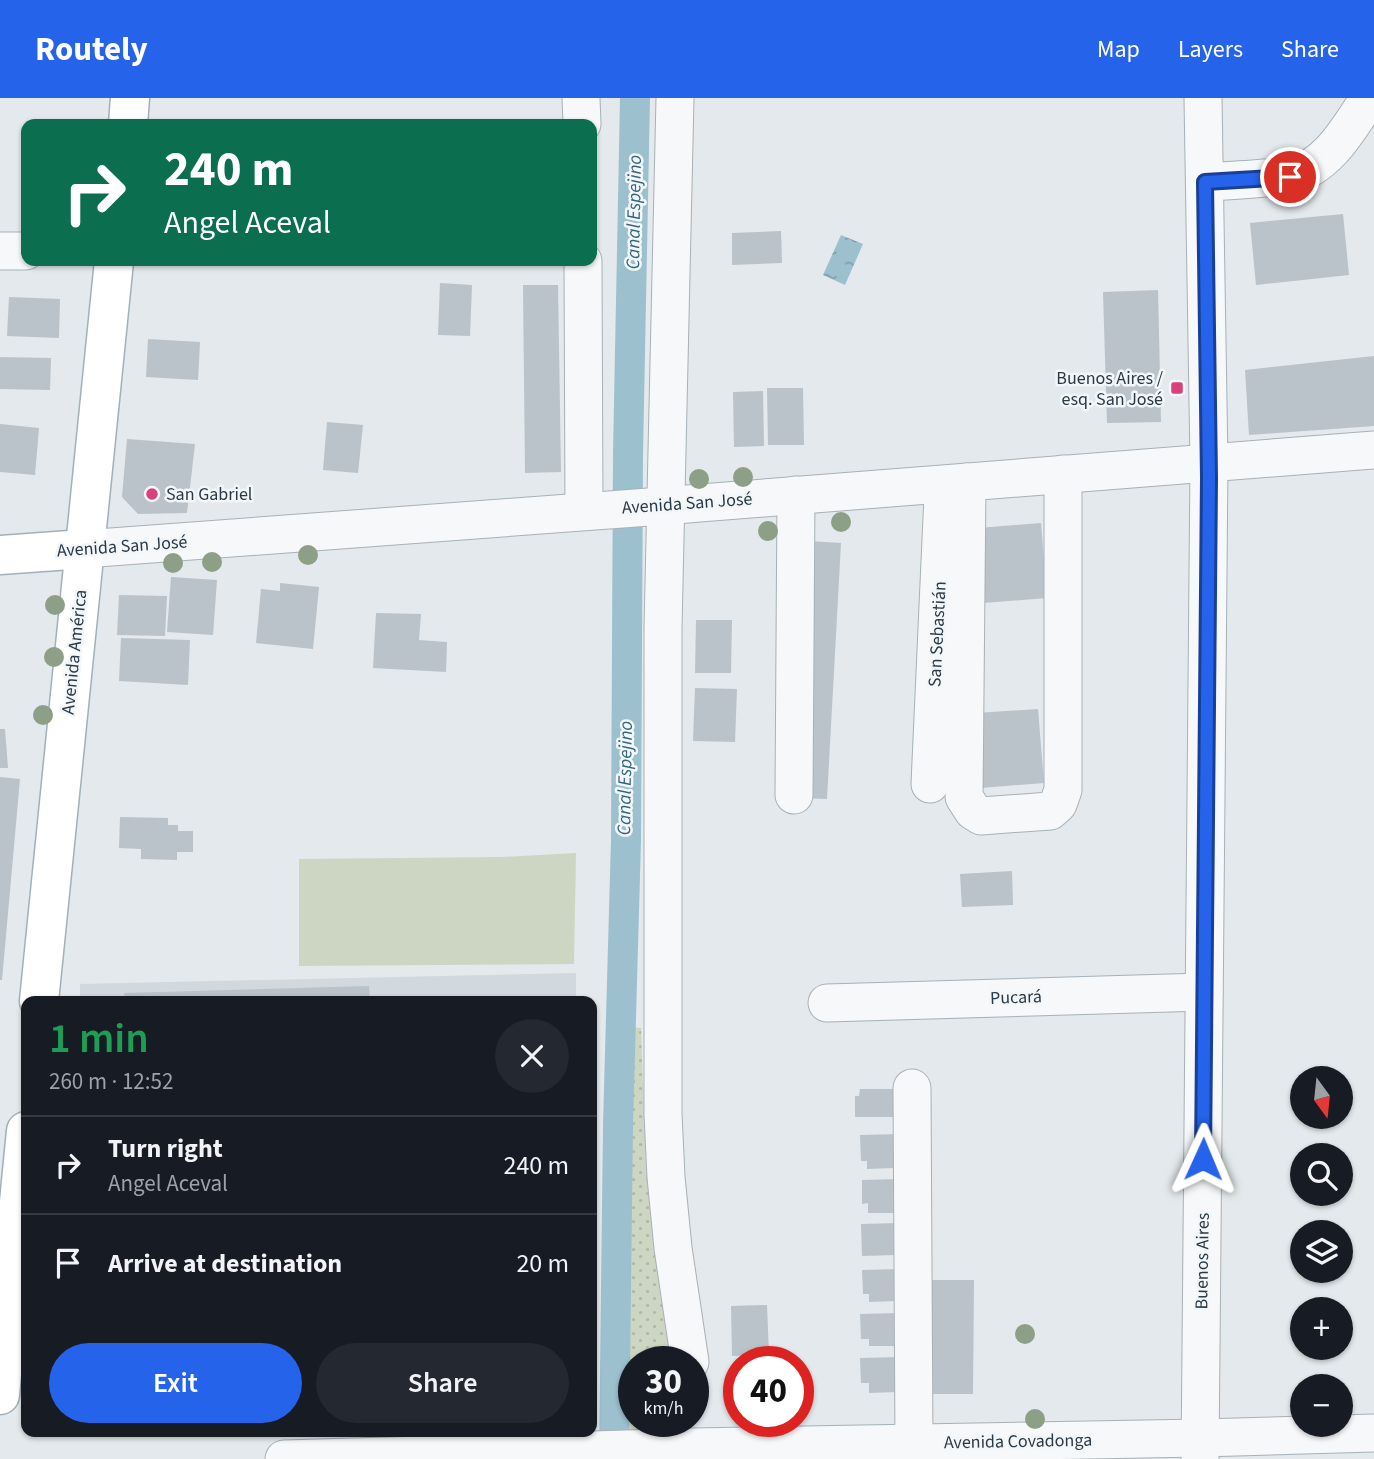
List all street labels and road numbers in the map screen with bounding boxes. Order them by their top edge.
street label: Avenida San José [621,486,753,521]
street label: Avenida San José [56,529,188,564]
street label: San Sebastián [922,580,953,688]
street label: Avenida América [56,588,93,716]
street label: Pucará [990,984,1042,1011]
street label: Buenos Aires [1189,1212,1216,1310]
street label: Avenida Covadonga [944,1428,1092,1455]

